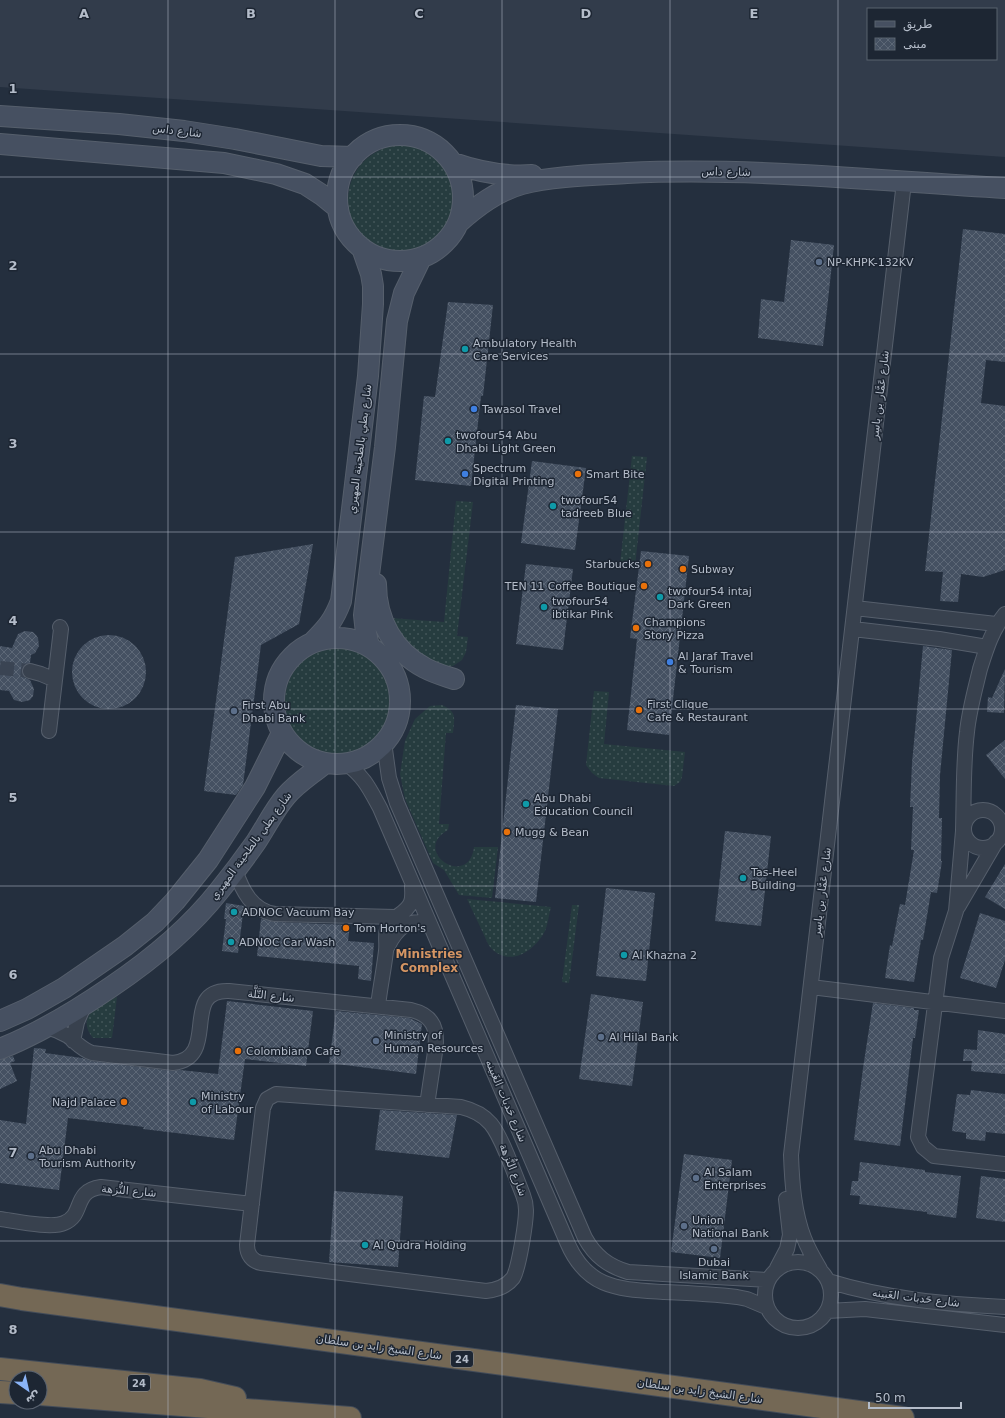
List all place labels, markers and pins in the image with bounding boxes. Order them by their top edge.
place label: NP-KHPK-132KV [827,256,914,269]
marker: NP-KHPK-132KV [814,257,824,267]
place label: Ambulatory Health Care Services [473,337,577,363]
marker: Ambulatory Health Care Services [460,344,470,354]
place label: Tawasol Travel [481,403,561,416]
marker: Tawasol Travel [469,404,479,414]
place label: twofour54 Abu Dhabi Light Green [456,429,556,455]
marker: twofour54 Abu Dhabi Light Green [443,436,453,446]
place label: Spectrum Digital Printing [473,462,555,488]
place label: Smart Bite [586,468,645,481]
marker: Spectrum Digital Printing [460,469,470,479]
marker: Smart Bite [573,469,583,479]
place label: twofour54 tadreeb Blue [561,494,632,520]
marker: twofour54 tadreeb Blue [548,501,558,511]
place label: Starbucks [585,558,640,571]
marker: Starbucks [643,559,653,569]
place label: Subway [691,563,735,576]
marker: Subway [678,564,688,574]
place label: TEN 11 Coffee Boutique [504,580,636,593]
marker: TEN 11 Coffee Boutique [639,581,649,591]
place label: twofour54 intaj Dark Green [668,585,752,611]
marker: twofour54 intaj Dark Green [655,592,665,602]
place label: twofour54 ibtikar Pink [552,595,614,621]
marker: twofour54 ibtikar Pink [539,602,549,612]
place label: Champions Story Pizza [644,616,706,642]
marker: Champions Story Pizza [631,623,641,633]
place label: Al Jaraf Travel & Tourism [678,650,753,676]
marker: Al Jaraf Travel & Tourism [665,657,675,667]
place label: First Clique Cafe & Restaurant [647,698,749,724]
place label: First Abu Dhabi Bank [242,699,306,725]
marker: First Clique Cafe & Restaurant [634,705,644,715]
marker: First Abu Dhabi Bank [229,706,239,716]
place label: Abu Dhabi Education Council [534,792,633,818]
marker: Abu Dhabi Education Council [521,799,531,809]
place label: Mugg & Bean [515,826,589,839]
marker: Mugg & Bean [502,827,512,837]
place label: Tas-Heel Building [750,866,797,892]
marker: Tas-Heel Building [738,873,748,883]
place label: ADNOC Vacuum Bay [242,906,355,919]
marker: ADNOC Vacuum Bay [229,907,239,917]
place label: Tom Horton's [353,922,426,935]
marker: Tom Horton's [341,923,351,933]
place label: ADNOC Car Wash [239,936,335,949]
marker: ADNOC Car Wash [226,937,236,947]
place label: Al Khazna 2 [632,949,697,962]
marker: Al Khazna 2 [619,950,629,960]
place label: Ministry of Human Resources [384,1029,484,1055]
place label: Al Hilal Bank [609,1031,679,1044]
marker: Al Hilal Bank [596,1032,606,1042]
marker: Ministry of Human Resources [371,1036,381,1046]
place label: Colombiano Cafe [246,1045,340,1058]
marker: Colombiano Cafe [233,1046,243,1056]
place label: Ministry of Labour [201,1090,254,1116]
place label: Najd Palace [52,1096,116,1109]
marker: Najd Palace [119,1097,129,1107]
marker: Ministry of Labour [188,1097,198,1107]
place label: Abu Dhabi Tourism Authority [38,1144,136,1170]
marker: Abu Dhabi Tourism Authority [26,1151,36,1161]
place label: Al Salam Enterprises [704,1166,767,1192]
marker: Al Salam Enterprises [691,1173,701,1183]
place label: Union National Bank [692,1214,770,1240]
marker: Union National Bank [679,1221,689,1231]
place label: Al Qudra Holding [373,1239,467,1252]
marker: Al Qudra Holding [360,1240,370,1250]
marker: Dubai Islamic Bank [709,1244,719,1254]
place label: Dubai Islamic Bank [679,1256,749,1282]

